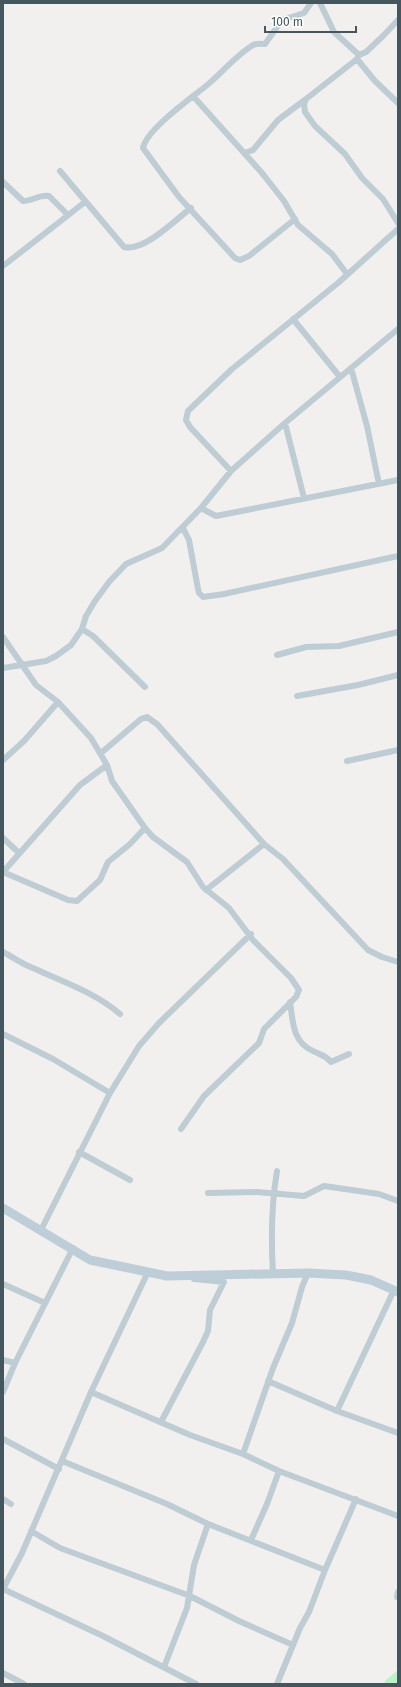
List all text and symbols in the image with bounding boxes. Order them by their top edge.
scale bar [265,8,356,34]
text: 100 m [271,15,303,29]

